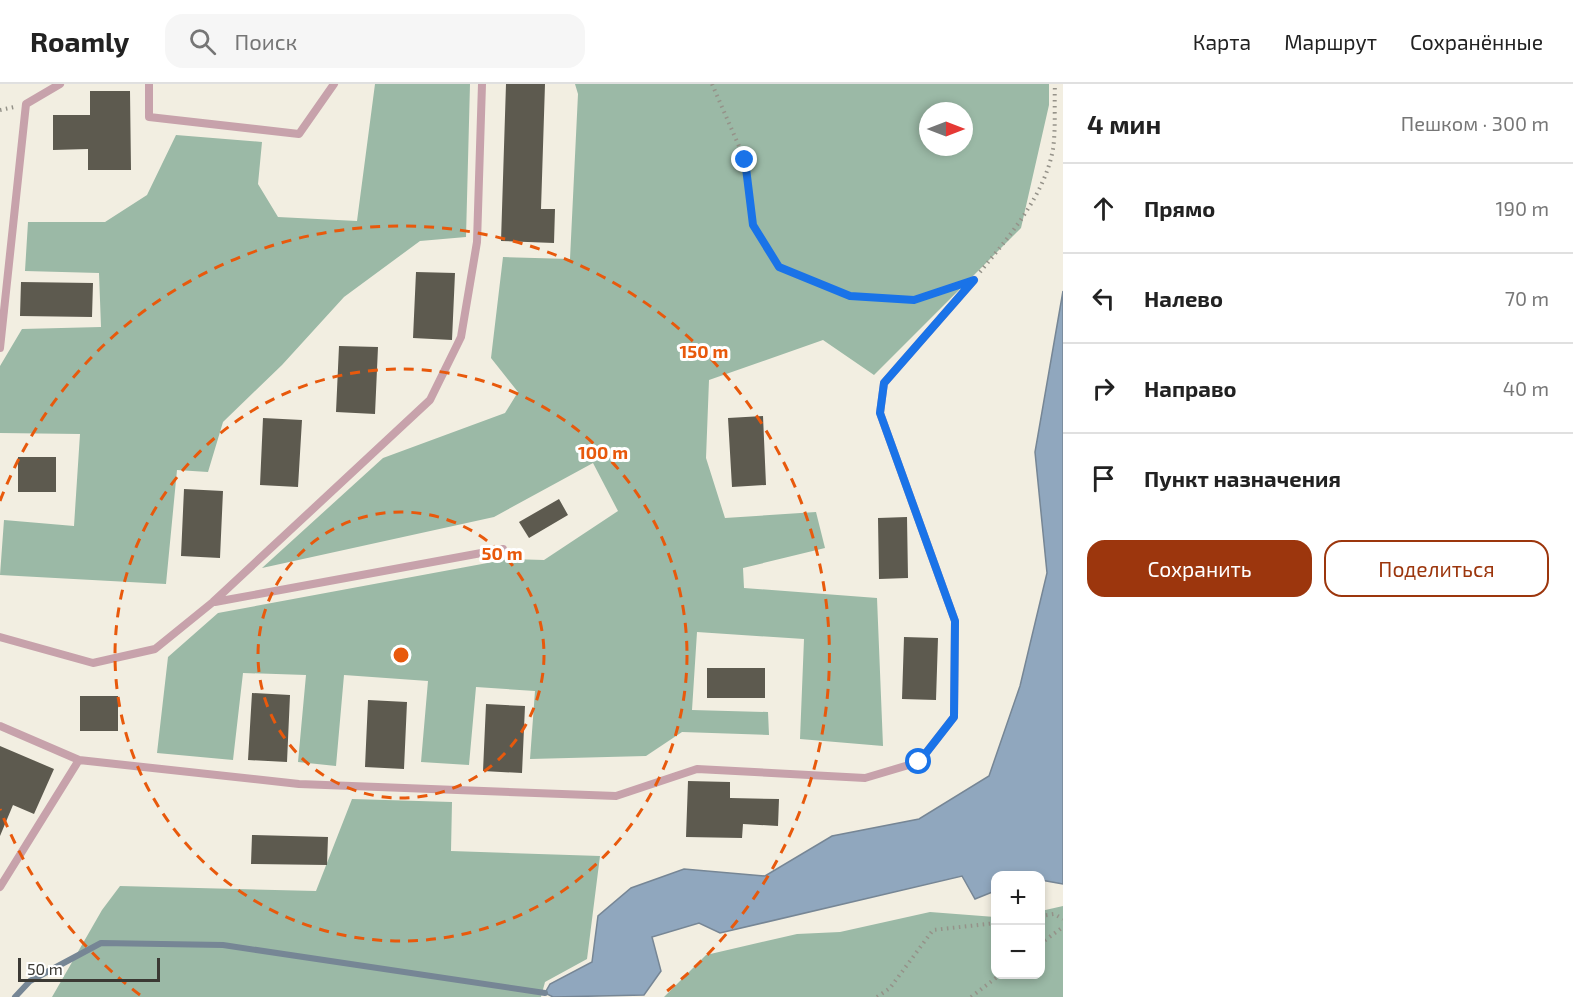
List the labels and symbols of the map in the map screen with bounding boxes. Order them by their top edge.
north arrow [919,102,973,156]
route end [731,146,757,172]
text: 150 m [680,340,728,362]
text: 100 m [578,441,628,463]
text: 50 m [481,542,523,564]
centre of rings [391,645,411,665]
route start [905,748,931,774]
scale bar [18,955,160,982]

